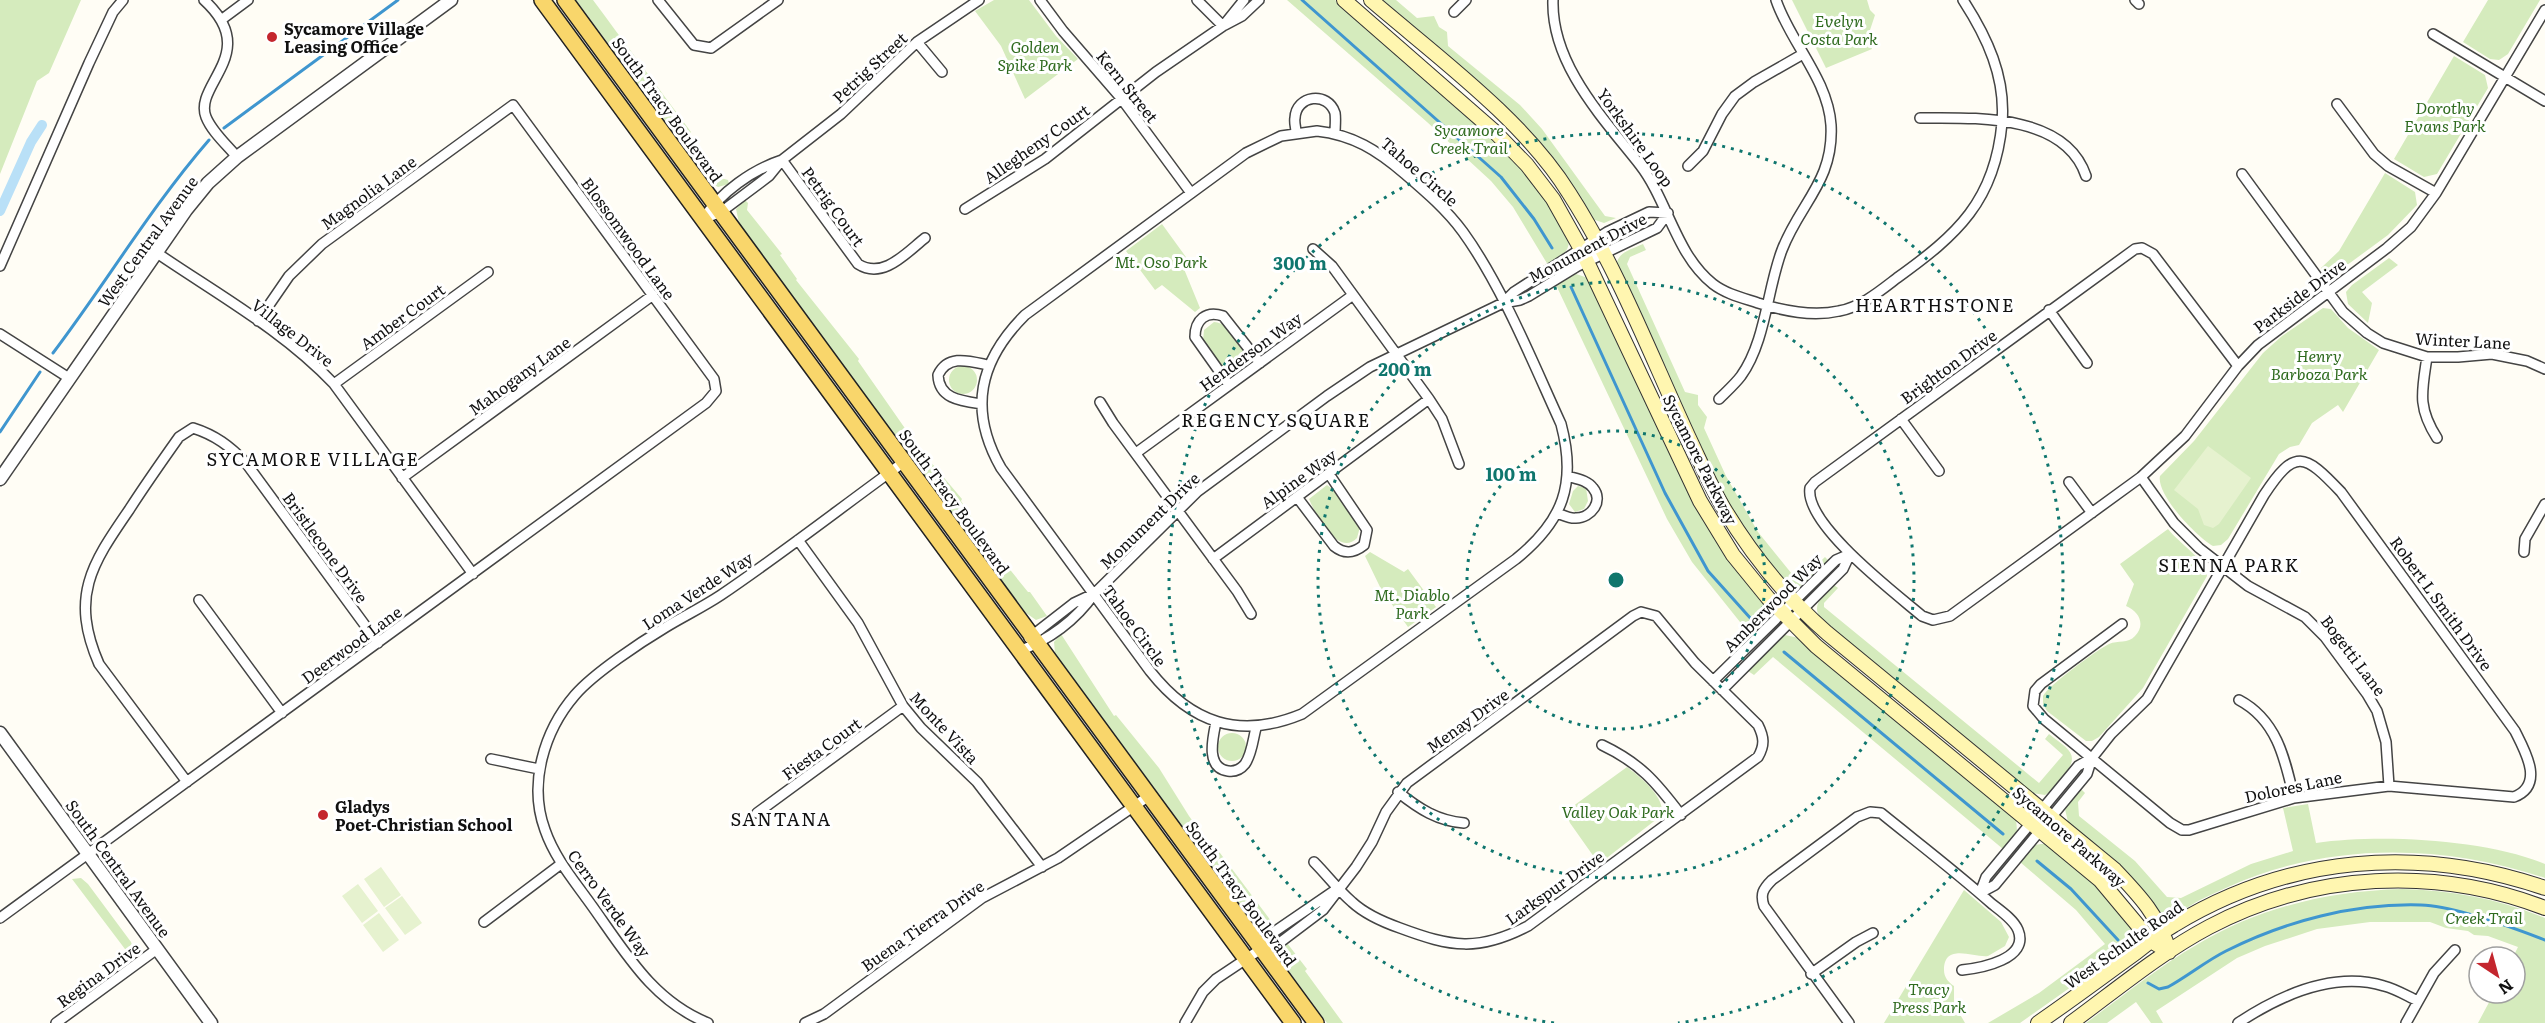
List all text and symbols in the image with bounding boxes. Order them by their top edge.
park label: Evelyn Costa Park [1800,8,1878,50]
place label: Sycamore Village Leasing Office [284,16,424,58]
street label: Petrig Street [826,26,912,108]
marker: Sycamore Village Leasing Office [265,30,279,44]
street label: South Tracy Boulevard [607,31,729,187]
park label: Golden Spike Park [998,34,1073,76]
street label: Kern Street [1091,45,1165,128]
street label: Yorkshire Loop [1592,83,1680,191]
park label: Dorothy Evans Park [2404,95,2486,137]
street label: Allegheny Court [978,97,1094,189]
park label: Sycamore Creek Trail [1430,117,1508,159]
street label: Tahoe Circle [1376,130,1464,212]
street label: Magnolia Lane [315,149,421,235]
street label: Petrig Court [797,161,872,251]
street label: West Central Avenue [91,170,203,312]
street label: Blossomwood Lane [576,172,682,304]
street label: Monument Drive [1524,206,1650,288]
park label: Mt. Oso Park [1115,249,1208,273]
text: 300 m [1273,249,1327,276]
street label: Parkside Drive [2248,252,2350,338]
street label: Amber Court [355,277,450,355]
district label: HEARTHSTONE [1855,291,2015,318]
street label: Village Drive [247,292,339,372]
street label: Henderson Way [1194,305,1307,396]
street label: Brighton Drive [1895,323,2001,409]
street label: Winter Lane [2415,326,2511,354]
street label: Mahogany Lane [463,330,575,420]
park label: Henry Barboza Park [2271,343,2368,385]
text: 200 m [1378,355,1432,382]
street label: Sycamore Parkway [1658,390,1745,529]
district label: REGENCY SQUARE [1181,406,1371,433]
street label: South Tracy Boulevard [894,423,1016,579]
street label: Alpine Way [1255,442,1341,514]
district label: SYCAMORE VILLAGE [207,445,419,472]
text: 100 m [1485,460,1537,487]
street label: Monument Drive [1094,466,1204,574]
street label: Bristlecone Drive [278,487,374,607]
street label: Robert L Smith Drive [2385,531,2499,675]
street label: Loma Verde Way [637,545,758,635]
street label: Amberwood Way [1717,547,1827,657]
district label: SIENNA PARK [2158,551,2300,578]
centre of rings [1606,570,1626,590]
street label: Tahoe Circle [1097,579,1173,671]
park label: Mt. Diablo Park [1374,582,1450,624]
street label: Deerwood Lane [296,599,406,689]
street label: Bogetti Lane [2316,610,2392,700]
street label: Menay Drive [1421,682,1513,758]
street label: Monte Vista [905,685,985,769]
street label: Fiesta Court [776,711,866,785]
street label: Dolores Lane [2242,764,2344,808]
street label: Sycamore Parkway [2008,780,2133,893]
street label: South Central Avenue [61,794,177,942]
place label: Gladys Poet-Christian School [335,794,513,836]
park label: Valley Oak Park [1562,799,1675,823]
district label: SANTANA [730,805,832,832]
marker: Gladys Poet-Christian School [316,808,330,822]
street label: South Tracy Boulevard [1181,815,1303,971]
street label: Cerro Verde Way [563,844,658,962]
street label: Larkspur Drive [1500,844,1608,930]
street label: Buena Tierra Drive [856,873,988,977]
street label: West Schulte Road [2059,894,2188,994]
park label: Creek Trail [2445,905,2523,929]
street label: Regina Drive [51,935,145,1013]
north arrow [2467,945,2527,1005]
text: N [2494,974,2519,1002]
park label: Tracy Press Park [1892,976,1966,1018]

